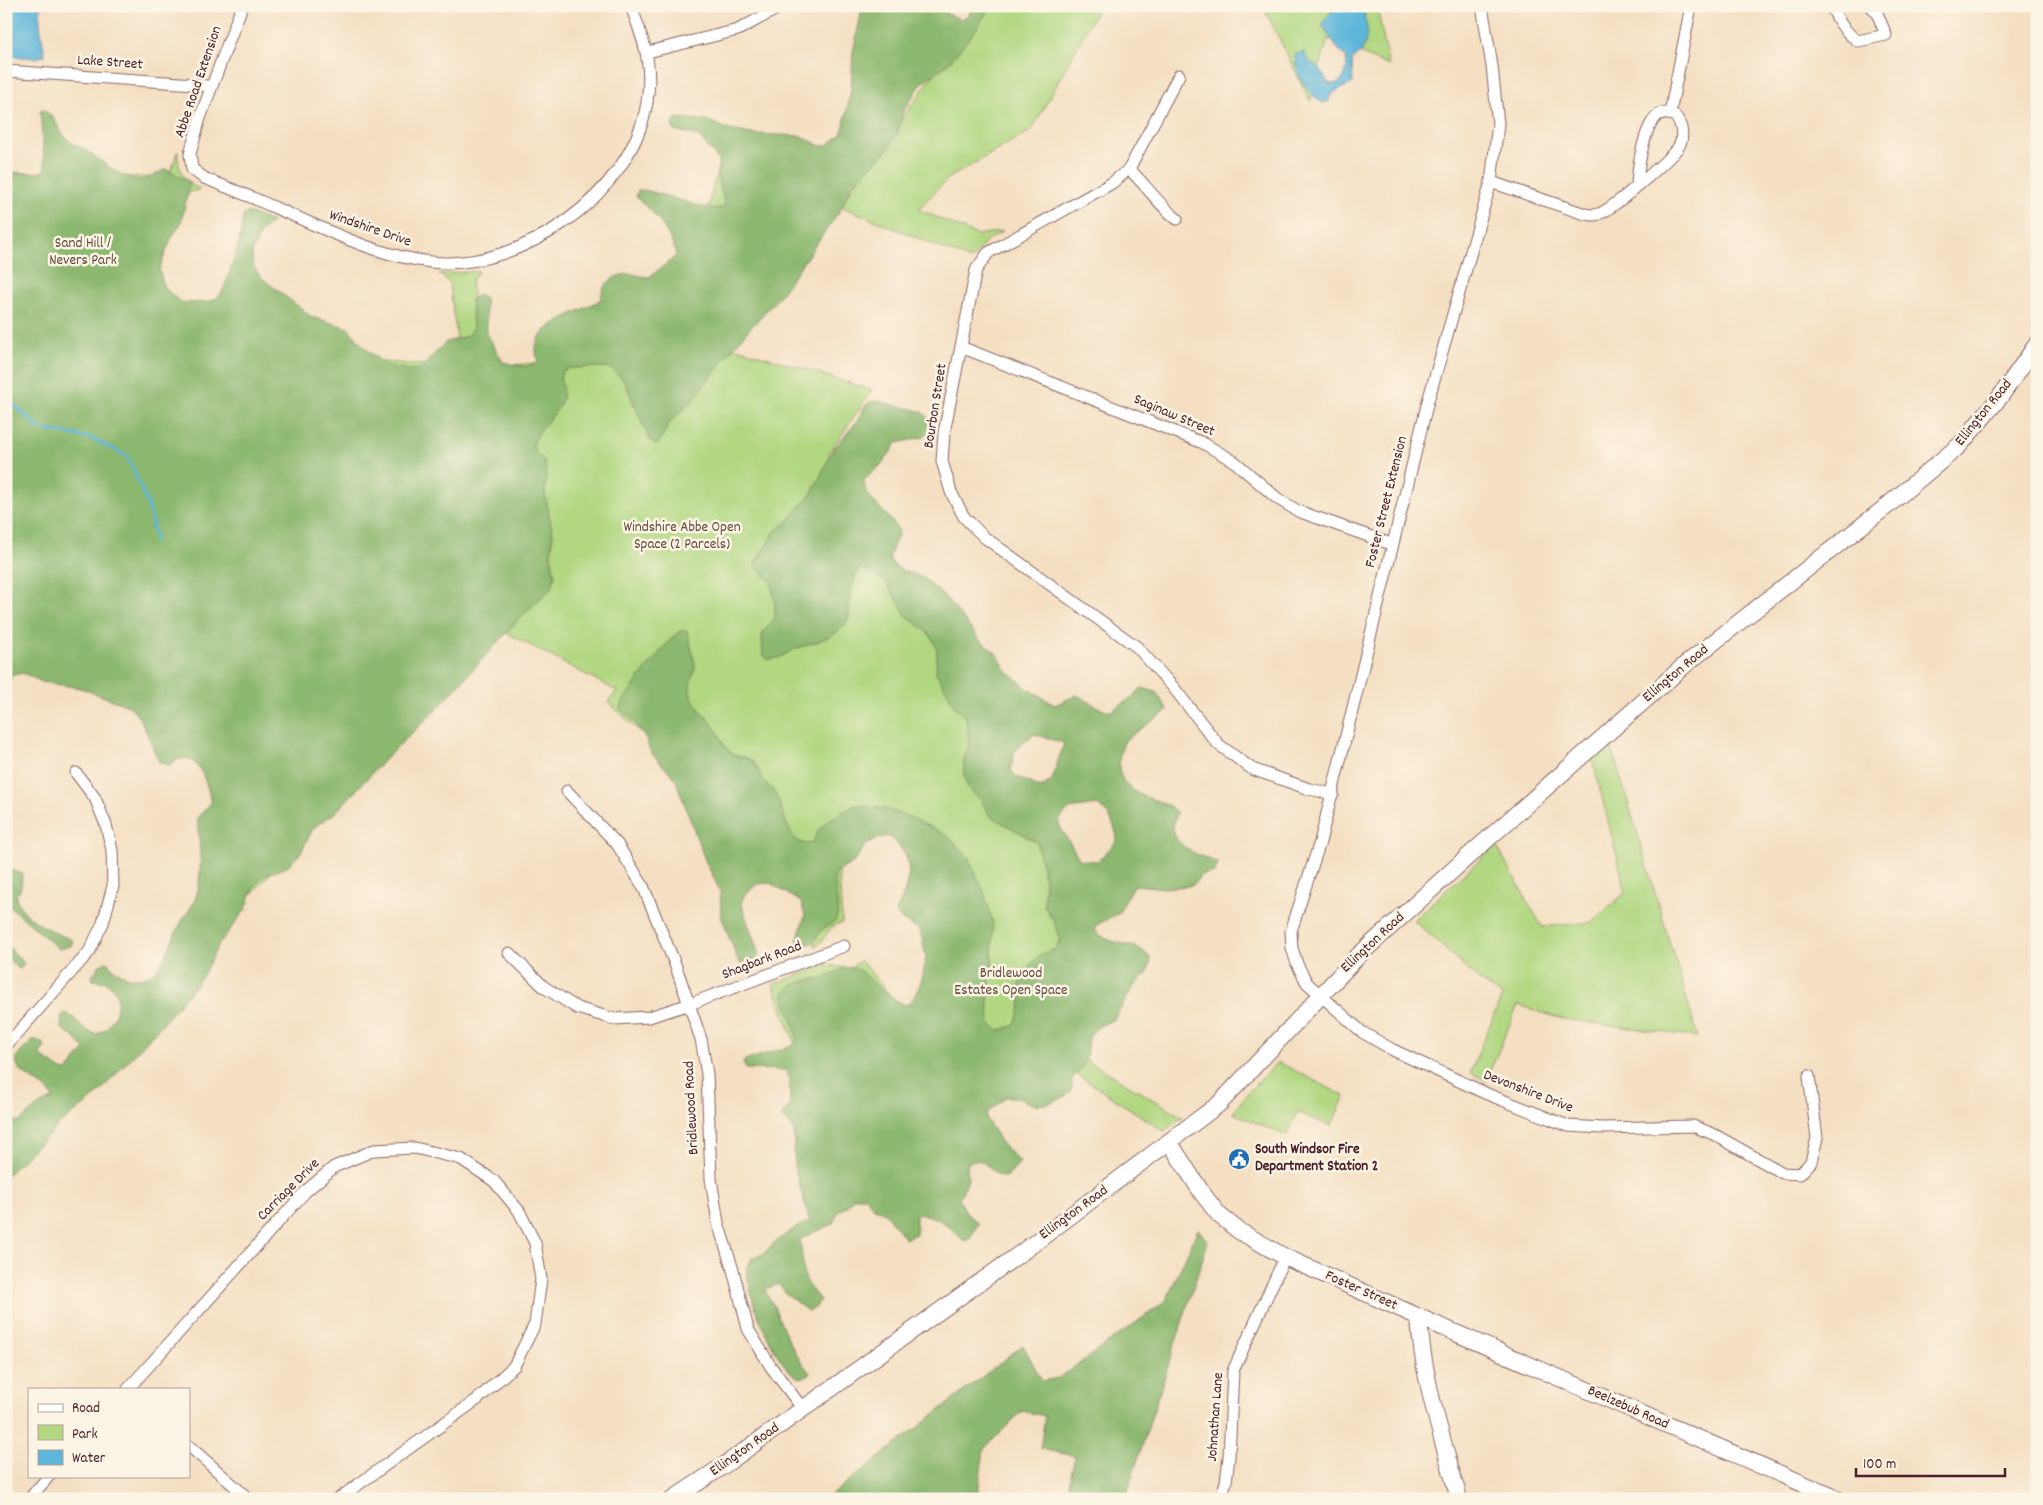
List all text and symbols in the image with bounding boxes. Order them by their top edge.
street label: Abbe Road Extension [170,23,228,141]
street label: Lake Street [76,50,144,76]
street label: Windshire Drive [326,205,414,253]
park label: Sand Hill / Nevers Park [49,233,117,272]
street label: Bourbon Street [918,361,954,450]
street label: Ellington Road [1950,375,2018,451]
street label: Saginaw Street [1130,389,1219,443]
street label: Foster Street Extension [1360,434,1414,570]
park label: Windshire Abbe Open Space (2 Parcels) [623,517,741,556]
street label: Ellington Road [1638,640,1714,708]
street label: Ellington Road [1336,907,1410,979]
street label: Shagbark Road [719,936,805,986]
park label: Bridlewood Estates Open Space [954,963,1068,1002]
street label: Bridlewood Road [679,1060,705,1156]
street label: Devonshire Drive [1480,1065,1576,1119]
place label: South Windsor Fire Department Station 2 [1255,1139,1378,1178]
public building icon: South Windsor Fire Department Station 2 [1227,1147,1251,1171]
street label: Carriage Drive [253,1153,326,1226]
street label: Ellington Road [1035,1180,1113,1246]
street label: Foster Street [1321,1265,1401,1317]
street label: Johnathan Lane [1202,1371,1230,1462]
street label: Beelzebub Road [1584,1380,1672,1436]
legend [28,1388,190,1478]
text: Road [72,1398,100,1420]
street label: Ellington Road [706,1418,784,1482]
text: Park [72,1424,98,1446]
scale bar [1856,1445,2004,1477]
text: Water [72,1448,106,1470]
text: 100 m [1863,1454,1896,1476]

